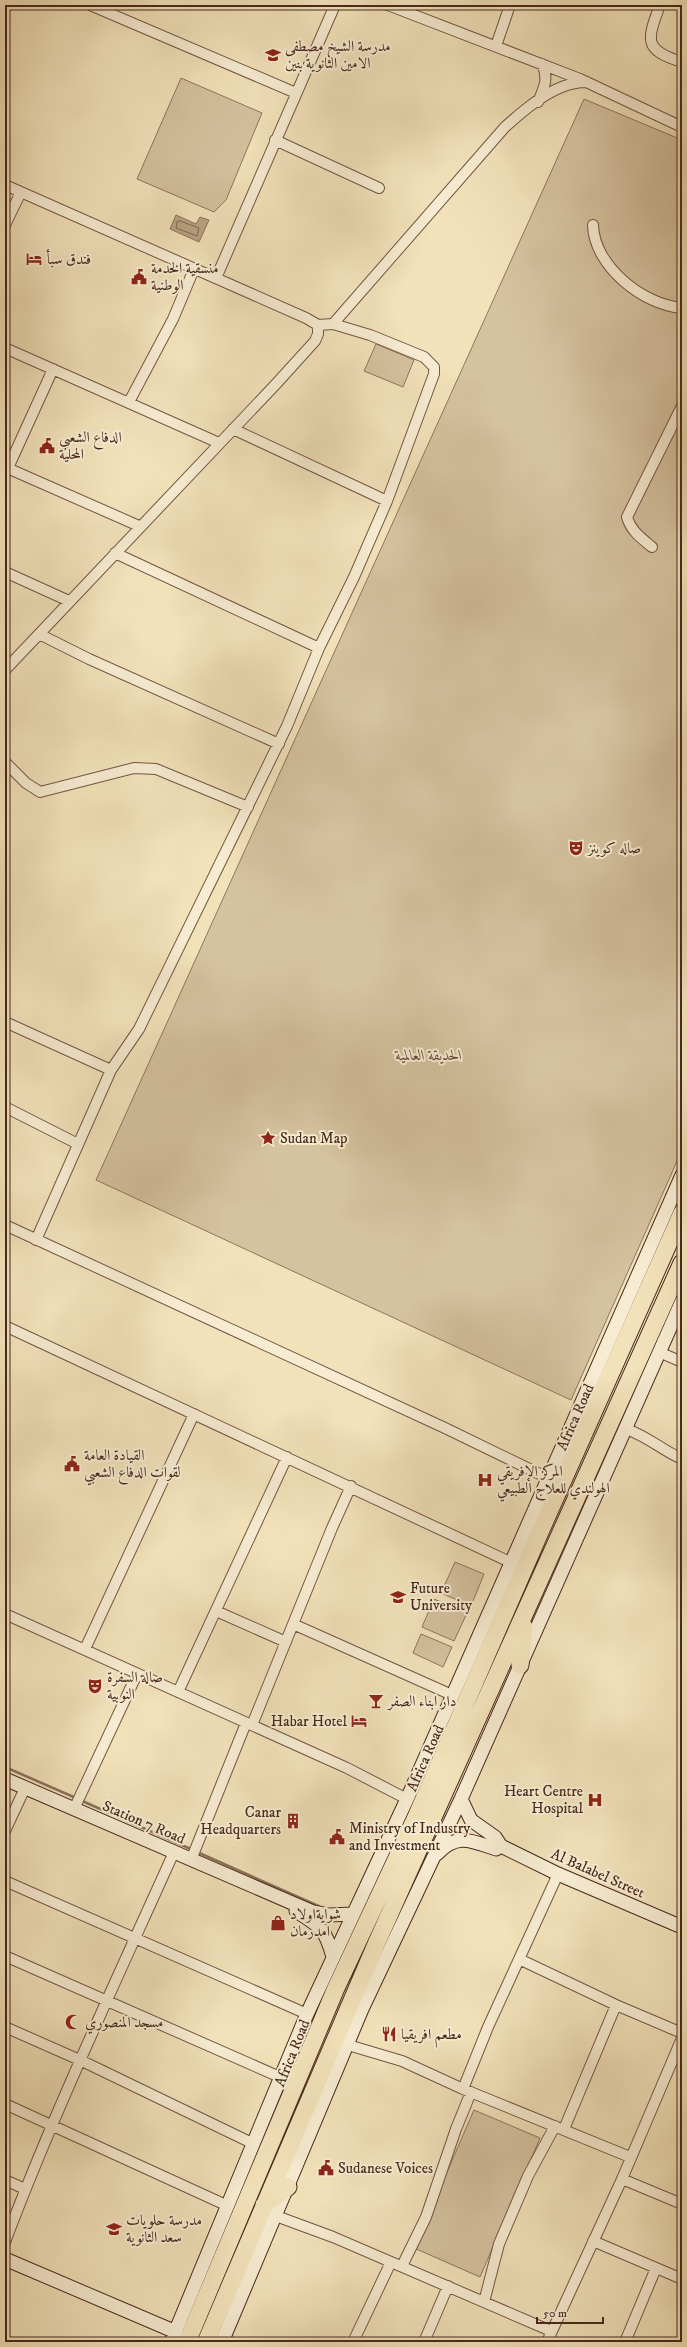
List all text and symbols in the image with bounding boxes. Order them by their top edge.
place label: مدرسة الشيخ مصطفى الامين الثانوية بنين [285,37,391,73]
school or university icon: مدرسة الشيخ مصطفى الامين الثانوية بنين [264,46,282,64]
place label: فندق سبأ [46,248,91,269]
hotel icon: فندق سبأ [25,250,43,268]
place label: منسقية الخدمة الوطنية [151,259,219,295]
public building icon: منسقية الخدمة الوطنية [130,268,148,286]
place label: الدفاع الشعبي المحلية [59,428,122,464]
public building icon: الدفاع الشعبي المحلية [38,437,56,455]
theatre icon: صاله كوينز [567,839,585,857]
place label: صاله كوينز [586,839,641,858]
park label: الحديقة العالمية [394,1046,462,1065]
place icon: Sudan Map [259,1129,277,1147]
place label: Sudan Map [280,1129,348,1148]
street label: Africa Road [552,1380,599,1453]
place label: القيادة العامة لقوات الدفاع الشعبي [84,1446,181,1486]
public building icon: القيادة العامة لقوات الدفاع الشعبي [63,1455,81,1473]
place label: المركز الإفريقي الهولندي للعلاج الطبيعي [497,1462,610,1502]
hospital icon: المركز الإفريقي الهولندي للعلاج الطبيعي [476,1471,494,1489]
place label: Future University [410,1579,473,1615]
school or university icon: Future University [389,1588,407,1606]
place label: صالة السفرة النوبية [107,1668,163,1704]
theatre icon: صالة السفرة النوبية [86,1677,104,1695]
bar icon: دار ابناء الصفر [367,1692,385,1710]
place label: دار ابناء الصفر [386,1692,457,1711]
place label: Habar Hotel [271,1712,347,1731]
hotel icon: Habar Hotel [350,1712,368,1730]
street label: Africa Road [402,1721,449,1794]
place label: Heart Centre Hospital [504,1782,583,1818]
hospital icon: Heart Centre Hospital [586,1791,604,1809]
street label: Station 7 Road [99,1796,189,1849]
place label: Canar Headquarters [200,1803,281,1839]
building icon: Canar Headquarters [284,1812,302,1830]
place label: Ministry of Industry and Investment [349,1819,471,1855]
public building icon: Ministry of Industry and Investment [328,1828,346,1846]
street label: Al Balabel Street [548,1844,648,1903]
place label: شوايةاولاد امدرمان [290,1905,341,1941]
shop icon: شوايةاولاد امدرمان [269,1914,287,1932]
mosque icon: مسجد المنصوري [64,2013,82,2031]
place label: مسجد المنصوري [85,2013,163,2034]
street label: Africa Road [270,2016,315,2090]
restaurant icon: مطعم افريقيا [380,2025,398,2043]
place label: مطعم افريقيا [401,2025,462,2048]
public building icon: Sudanese Voices [317,2159,335,2177]
place label: Sudanese Voices [338,2159,433,2178]
place label: مدرسة حلويات سعد الثانوية [126,2211,202,2247]
school or university icon: مدرسة حلويات سعد الثانوية [105,2220,123,2238]
scale bar [537,2299,603,2325]
text: 50 m [543,2306,567,2321]

